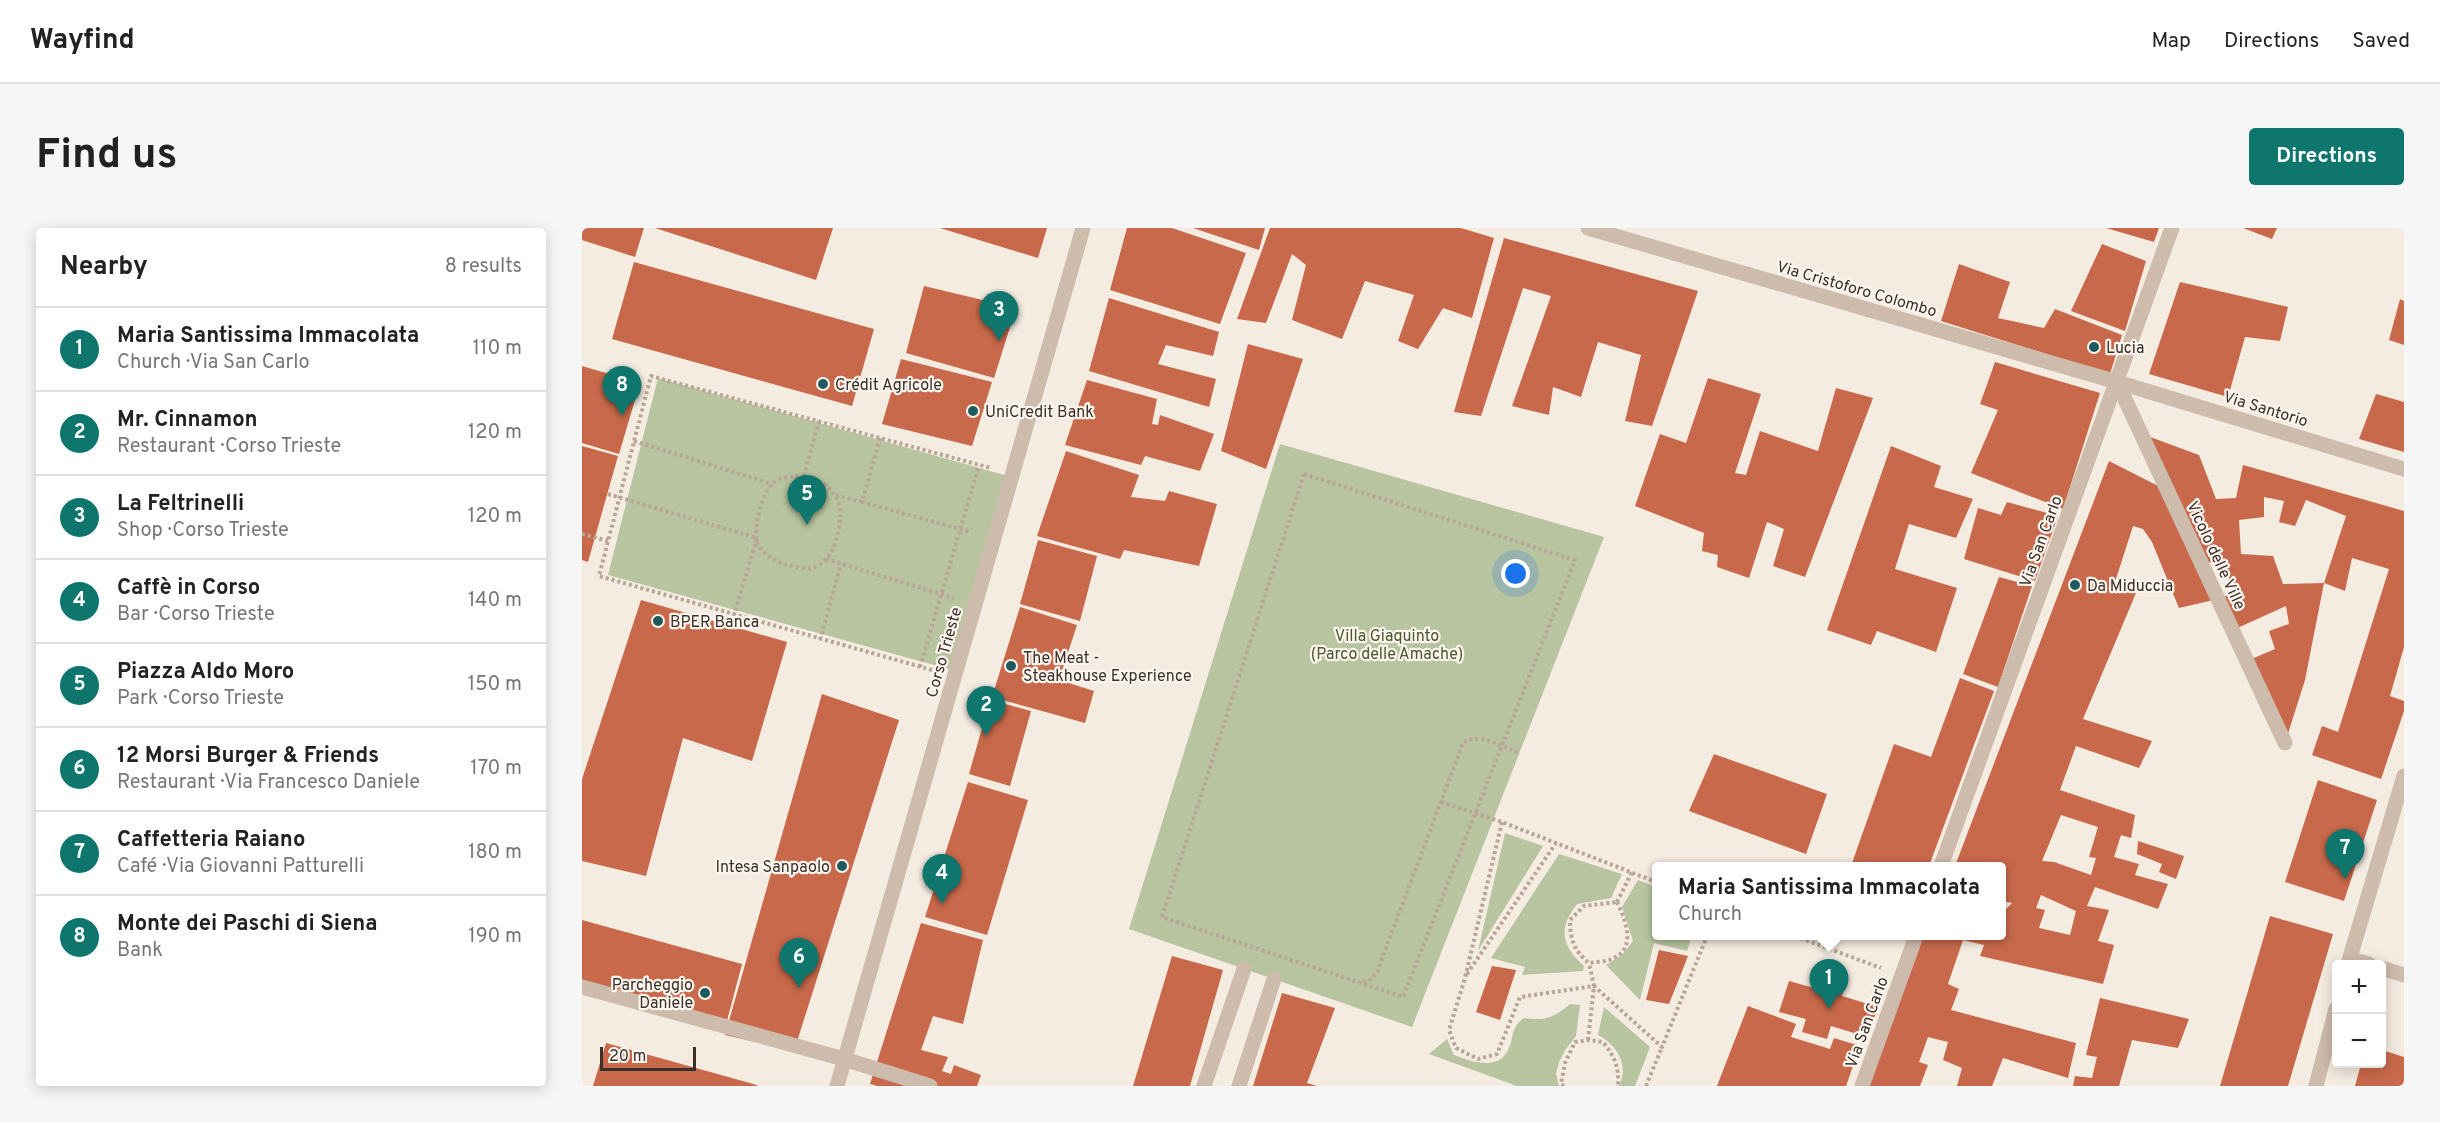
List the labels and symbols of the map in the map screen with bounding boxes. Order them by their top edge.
street label: Via Cristoforo Colombo [1774,257,1939,322]
pin: 3 [980,291,1018,341]
place label: Lucia [2106,339,2144,359]
marker: Lucia [2087,340,2101,354]
pin: 8 [602,366,642,416]
place label: Crédit Agricole [835,376,942,396]
marker: Crédit Agricole [816,377,830,391]
street label: Via Santorio [2221,388,2310,432]
place label: UniCredit Bank [985,403,1094,423]
marker: UniCredit Bank [966,404,980,418]
pin: 5 [788,476,826,525]
street label: Via San Carlo [2016,493,2068,590]
street label: Vicolo delle Ville [2181,498,2249,613]
your location [1501,559,1530,588]
place label: Da Miduccia [2087,577,2173,597]
marker: Da Miduccia [2068,578,2082,592]
street label: Corso Trieste [922,605,967,700]
place label: BPER Banca [670,613,759,633]
marker: BPER Banca [651,614,665,628]
park label: Villa Giaquinto (Parco delle Amache) [1311,627,1463,665]
place label: The Meat - Steakhouse Experience [1023,649,1192,687]
marker: The Meat - Steakhouse Experience [1004,659,1018,673]
pin: 2 [966,686,1006,736]
pin: 7 [2326,830,2364,879]
pin: 4 [922,854,962,904]
place label: Intesa Sanpaolo [715,858,830,878]
marker: Intesa Sanpaolo [835,859,849,873]
pin: 6 [780,938,818,988]
pin: 1 [1810,960,1848,1009]
street label: Via San Carlo [1842,974,1894,1071]
place label: Parcheggio Daniele [612,976,693,1014]
marker: Parcheggio Daniele [698,986,712,1000]
scale bar [600,1044,696,1072]

